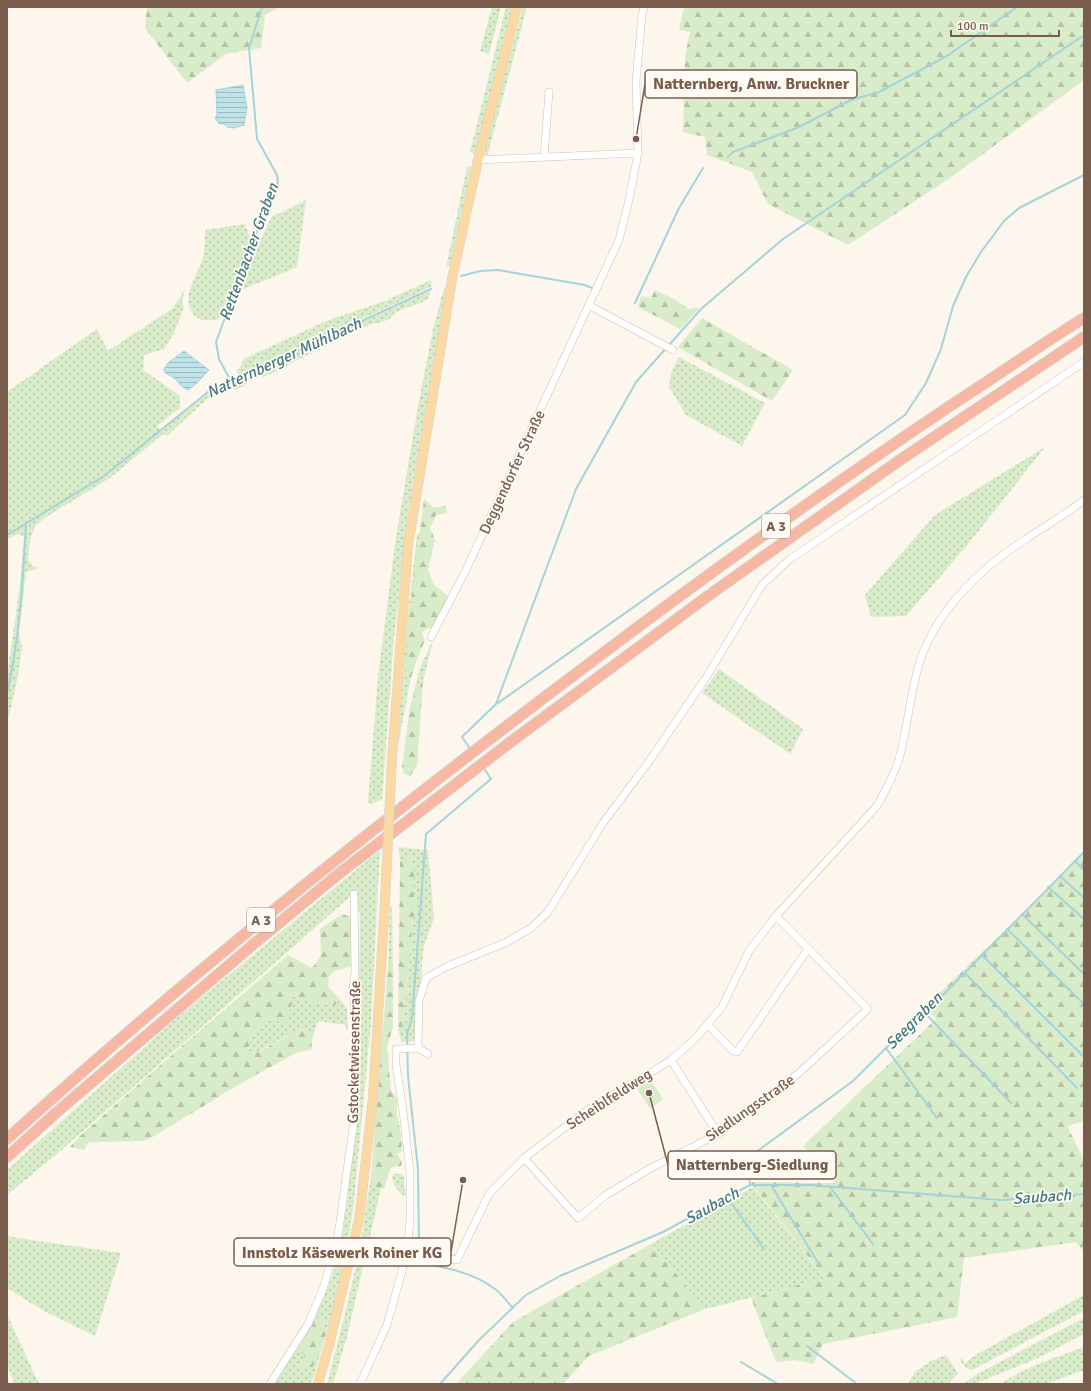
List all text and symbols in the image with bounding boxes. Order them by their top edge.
scale bar [951,12,1059,38]
text: 100 m [957,19,989,34]
callout: Natternberg, Anw. Bruckner [645,70,857,98]
text: Natternberg, Anw. Bruckner [653,74,850,94]
water label: Rettenbacher Graben [215,179,284,323]
water label: Natternberger Mühlbach [203,313,366,403]
street label: Deggendorfer Straße [475,407,549,537]
road number: A 3 [762,514,790,538]
road number: A 3 [247,908,275,932]
street label: Gstocketwiesenstraße [344,980,364,1124]
water label: Seegraben [881,987,948,1054]
street label: Scheiblfeldweg [563,1065,655,1133]
street label: Siedlungsstraße [702,1071,798,1145]
callout: Natternberg-Siedlung [668,1151,836,1179]
text: Natternberg-Siedlung [676,1155,829,1175]
water label: Saubach [682,1182,744,1229]
water label: Saubach [1012,1185,1073,1209]
callout: Innstolz Käsewerk Roiner KG [234,1238,451,1266]
text: Innstolz Käsewerk Roiner KG [242,1243,442,1263]

